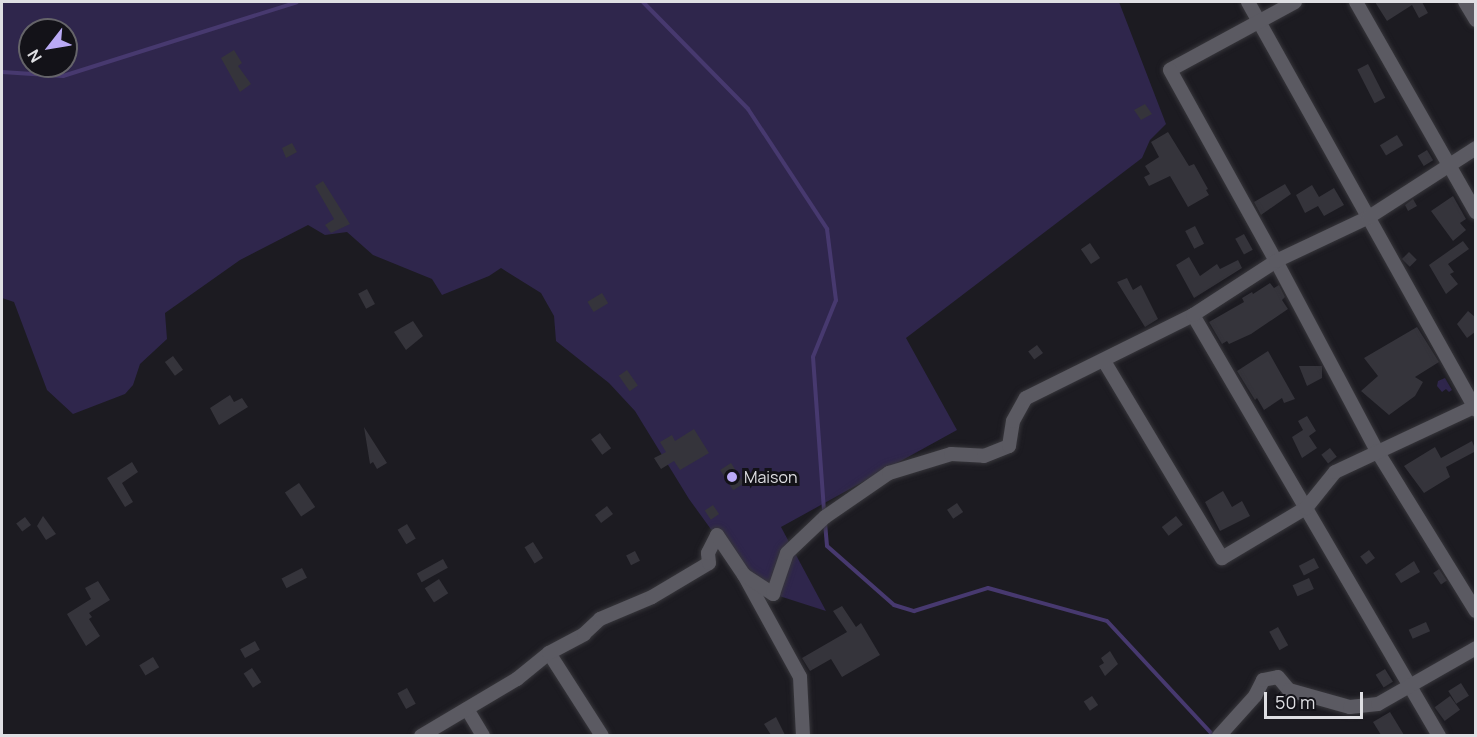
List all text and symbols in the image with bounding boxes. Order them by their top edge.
north arrow [18,18,78,78]
text: N [22,46,47,67]
place label: Maison [744,467,797,487]
marker: Maison [725,470,739,484]
scale bar [1267,680,1366,718]
text: 50 m [1275,690,1315,714]

